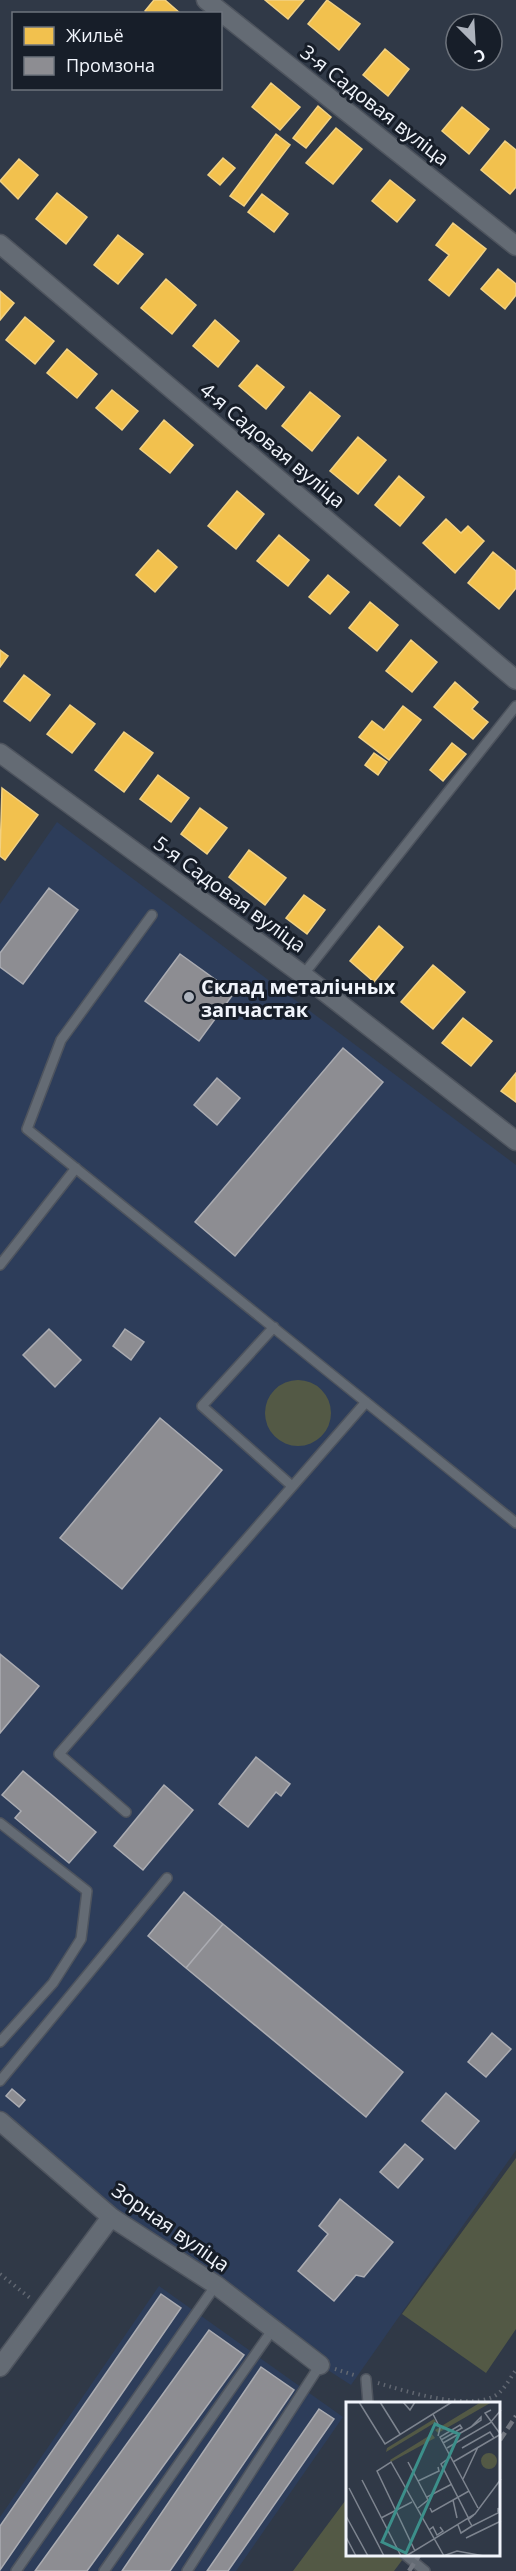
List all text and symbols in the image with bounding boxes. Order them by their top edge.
legend [12,12,222,90]
north arrow [444,12,504,72]
text: Жильё [66,23,124,47]
street label: 3-я Садовая вуліца [295,38,455,172]
text: С [471,44,489,68]
text: Промзона [66,53,155,77]
street label: 4-я Садовая вуліца [195,376,351,514]
street label: 5-я Садовая вуліца [148,830,312,958]
place label: Склад металічных запчастак [201,973,396,1023]
marker: Склад металічных запчастак [182,990,196,1004]
street label: Зорная вуліца [107,2176,235,2278]
inset map [346,2402,501,2556]

